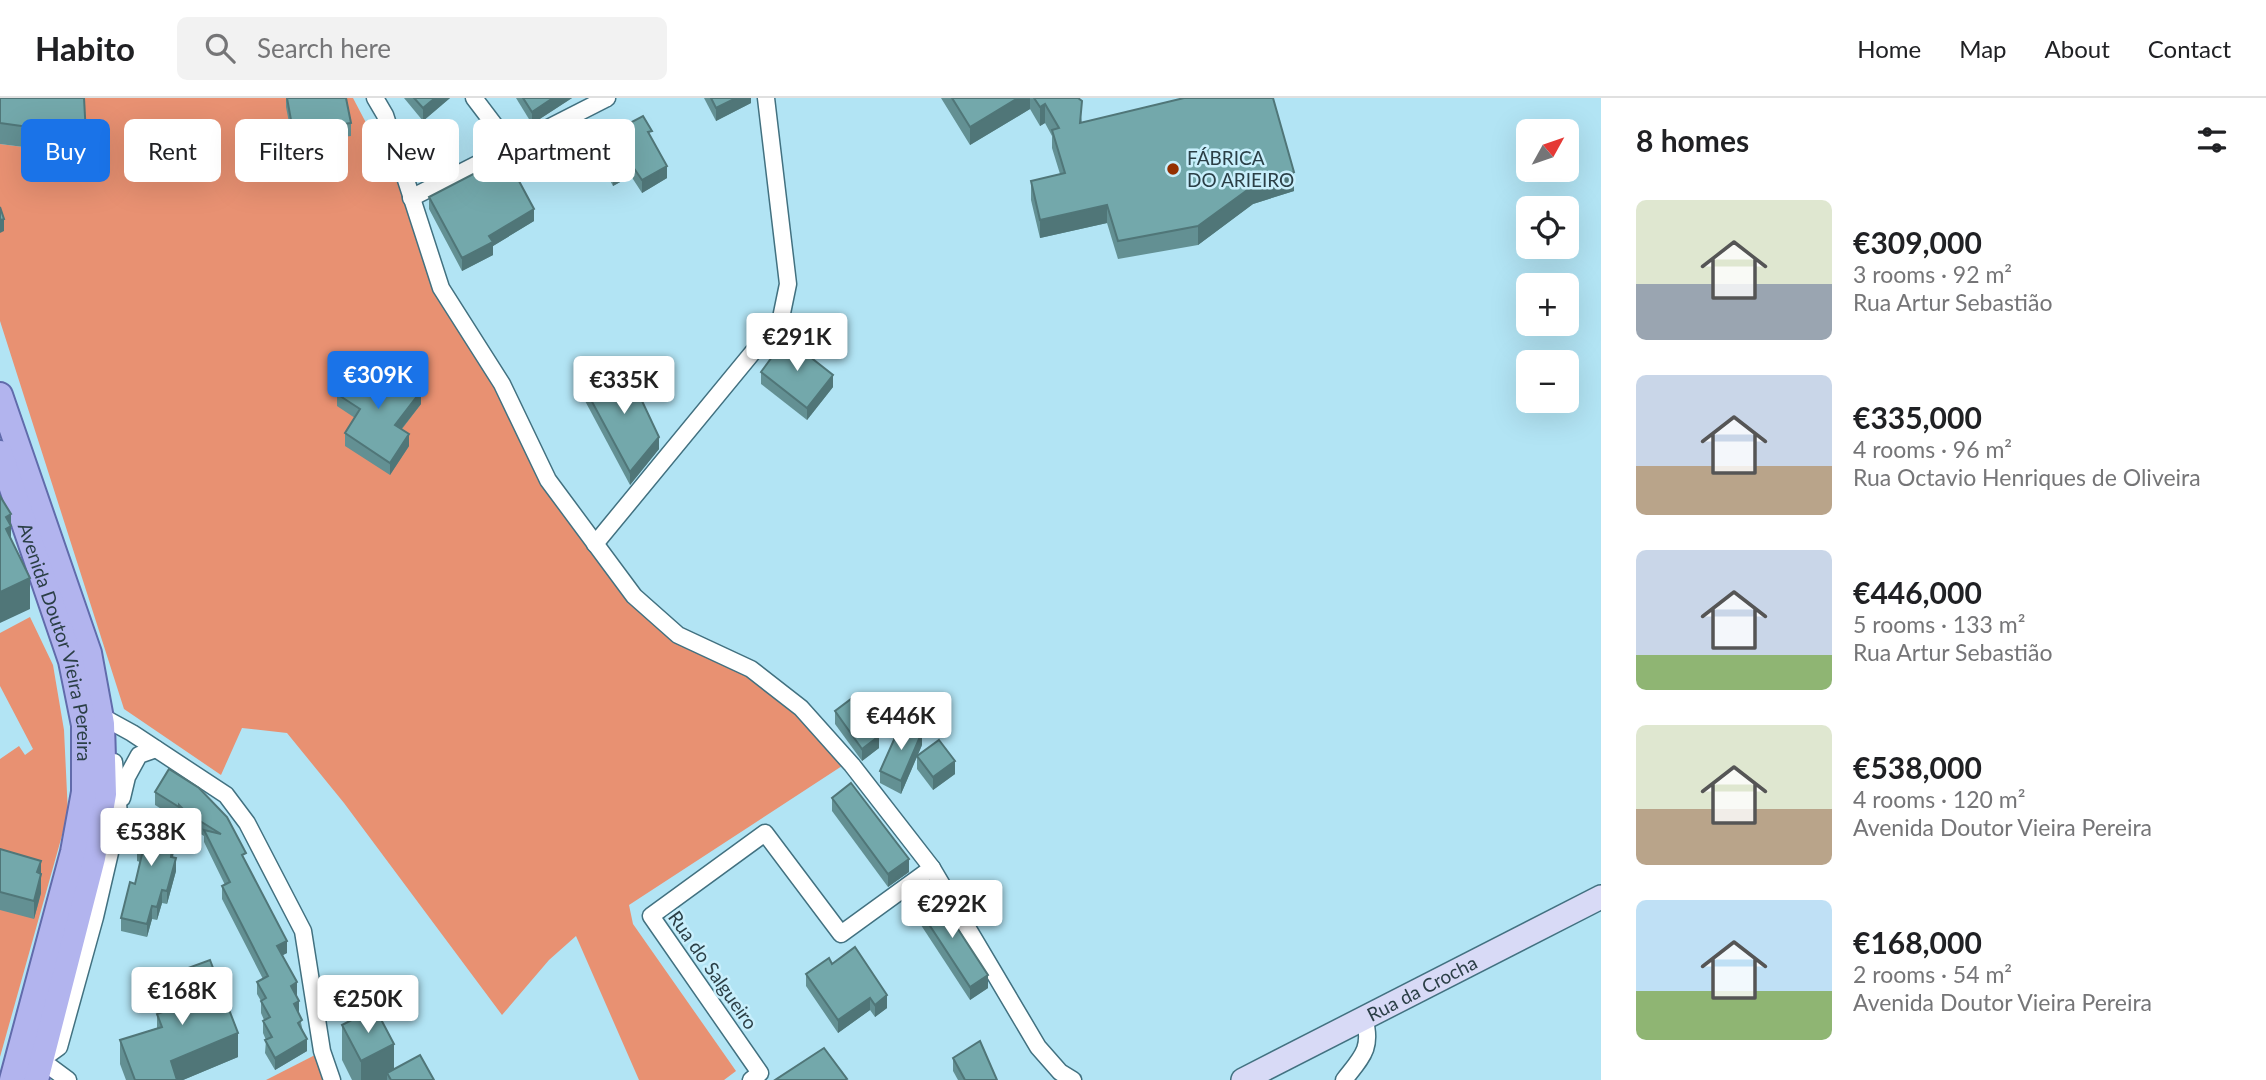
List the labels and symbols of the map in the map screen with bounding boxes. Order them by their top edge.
north arrow [1516,119,1578,182]
place label: FÁBRICA DO ARIEIRO [1187,146,1294,191]
marker: FÁBRICA DO ARIEIRO [1165,161,1181,177]
pin: €291K [748,314,846,373]
pin: €309K [329,352,427,411]
pin: €335K [575,356,673,416]
street label: Avenida Doutor Vieira Pereira [14,520,96,762]
pin: €446K [852,692,950,752]
pin: €538K [102,808,200,868]
pin: €292K [903,880,1001,940]
street label: Rua do Salgueiro [664,906,763,1033]
street label: Rua da Crocha [1363,950,1481,1026]
pin: €168K [133,968,231,1027]
pin: €250K [319,976,417,1035]

